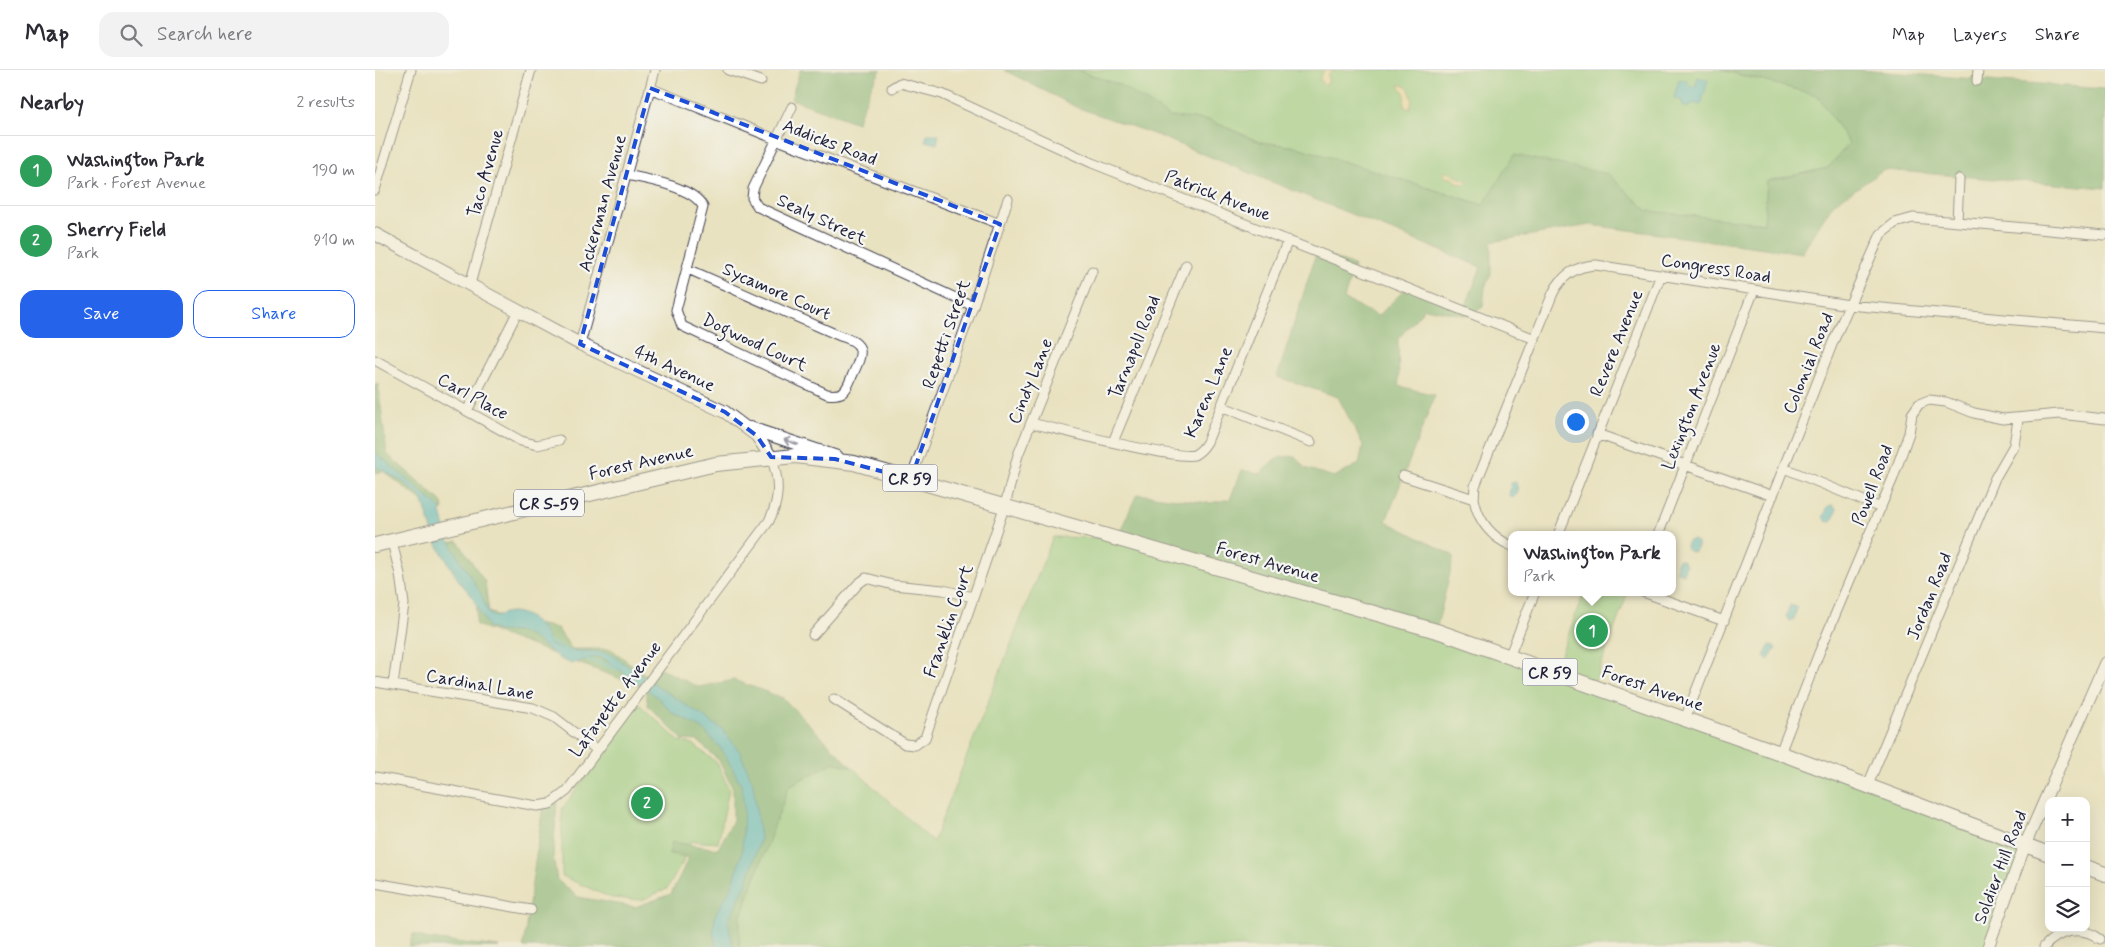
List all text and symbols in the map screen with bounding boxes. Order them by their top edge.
search box [99,12,449,57]
text: Map [25,19,69,50]
icon: search [117,21,145,49]
text: Search here [157,22,253,47]
text: Map [1892,23,1925,47]
text: Layers [1953,23,2007,47]
text: Share [2035,23,2080,47]
text: Nearby [20,89,84,117]
text: 2 results [297,92,355,113]
street label: Addicks Road [779,114,880,172]
street label: Taco Avenue [462,126,510,220]
street label: Ackerman Avenue [573,132,633,274]
text: Washington Park [67,148,204,173]
text: 1 [32,160,40,181]
text: 190 m [312,160,355,181]
street label: Patrick Avenue [1161,165,1274,227]
text: Park · Forest Avenue [67,173,206,194]
street label: Sealy Street [773,189,871,251]
text: Sherry Field [67,218,166,243]
text: 2 [32,230,40,251]
text: 910 m [314,230,355,251]
text: Park [67,243,99,264]
street label: Congress Road [1659,248,1773,291]
street label: Sycamore Court [719,257,835,327]
street label: Repetti Street [917,276,977,392]
street label: Revere Avenue [1585,286,1649,400]
button: Save [20,290,183,338]
button: Share [193,290,355,338]
street label: Tarnapoll Road [1103,292,1167,403]
street label: Dogwood Court [697,308,812,380]
street label: Colonial Road [1778,309,1840,418]
street label: Cindy Lane [1003,335,1059,428]
street label: Lexington Avenue [1657,339,1729,474]
street label: 4th Avenue [630,340,719,398]
street label: Karen Lane [1179,343,1239,442]
street label: Carl Place [433,368,512,426]
your location [1563,409,1589,435]
one-way arrow [783,436,799,446]
street label: Forest Avenue [587,439,696,487]
street label: Powell Road [1846,441,1899,529]
road number: CR 59 [883,464,937,492]
road number: CR S-59 [514,489,584,516]
popup [1508,531,1676,596]
street label: Forest Avenue [1213,537,1322,589]
text: Washington Park [1523,541,1661,566]
street label: Jordan Road [1901,549,1958,644]
street label: Franklin Court [918,561,980,681]
text: Park [1523,566,1555,587]
pin: 1 [1576,612,1608,650]
street label: Lafayette Avenue [564,637,667,763]
road number: CR 59 [1523,658,1577,686]
street label: Forest Avenue [1598,660,1707,718]
street label: Cardinal Lane [424,664,536,706]
pin: 2 [631,784,663,822]
map controls [2045,797,2090,932]
button: + [2045,797,2090,842]
street label: Soldier Hill Road [1968,807,2034,927]
button: − [2045,842,2090,887]
button: layers [2045,887,2090,932]

